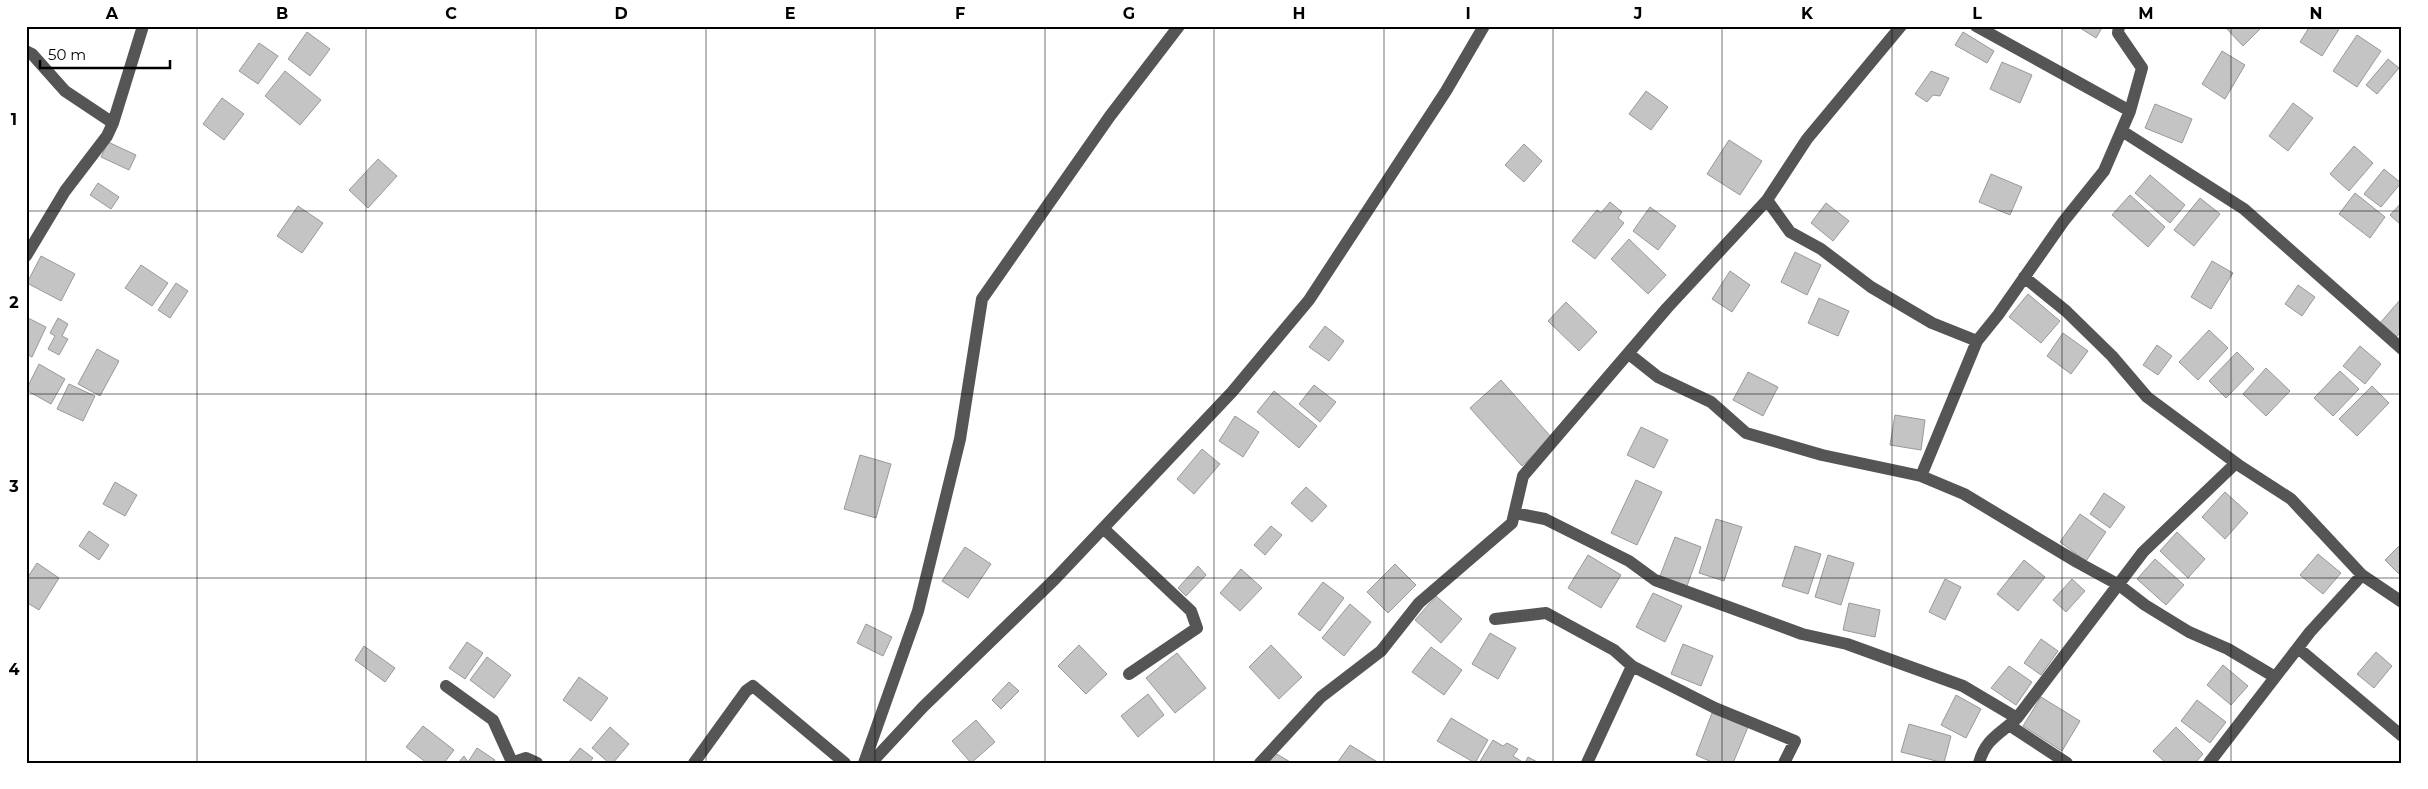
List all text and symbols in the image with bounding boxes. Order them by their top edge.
text: A [105,4,119,23]
text: B [276,4,288,23]
text: C [445,4,457,23]
text: D [614,4,628,23]
text: E [785,4,795,23]
text: F [955,4,965,23]
text: G [1123,4,1135,23]
text: H [1293,4,1305,23]
text: I [1465,4,1471,23]
text: J [1633,4,1642,23]
text: K [1801,4,1814,23]
text: L [1972,4,1982,23]
text: M [2138,4,2154,23]
text: N [2310,4,2322,23]
scale bar [40,38,170,70]
text: 50 m [48,45,86,64]
text: 1 [11,110,17,129]
text: 2 [9,293,19,312]
text: 3 [8,477,19,496]
text: 4 [8,660,20,679]

